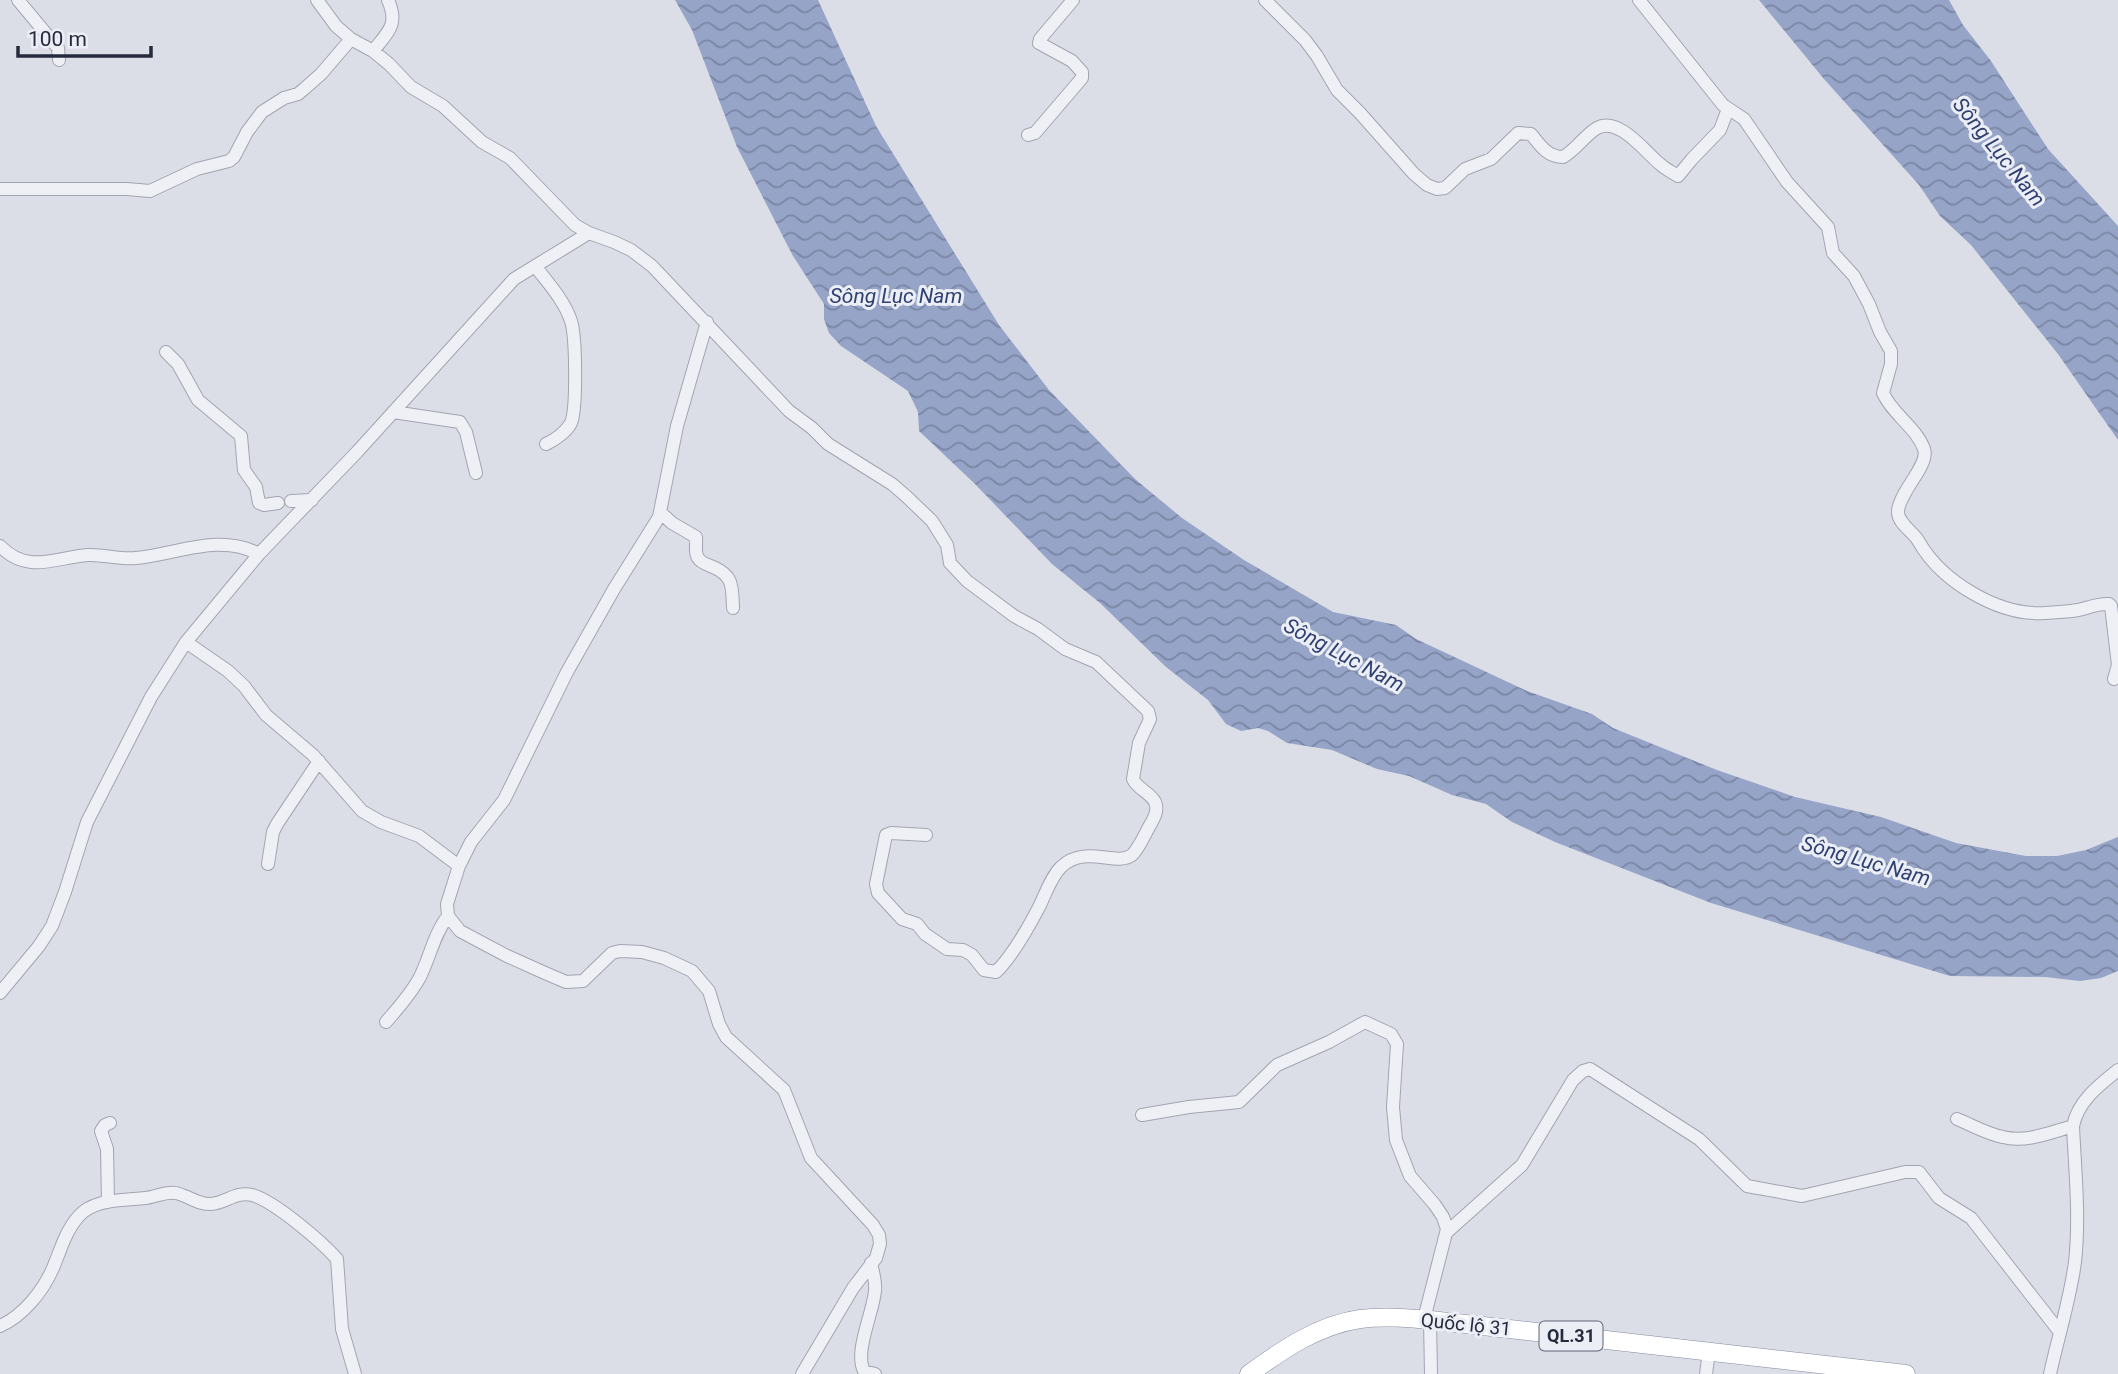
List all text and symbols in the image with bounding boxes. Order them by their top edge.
scale bar [18,14,150,58]
text: 100 m [28,27,87,51]
water label: Sông Lục Nam [1948,93,2050,211]
water label: Sông Lục Nam [830,284,962,308]
water label: Sông Lục Nam [1280,613,1408,697]
water label: Sông Lục Nam [1799,831,1933,891]
street label: Quốc lộ 31 [1420,1308,1512,1341]
road number: QL.31 [1540,1322,1602,1350]

